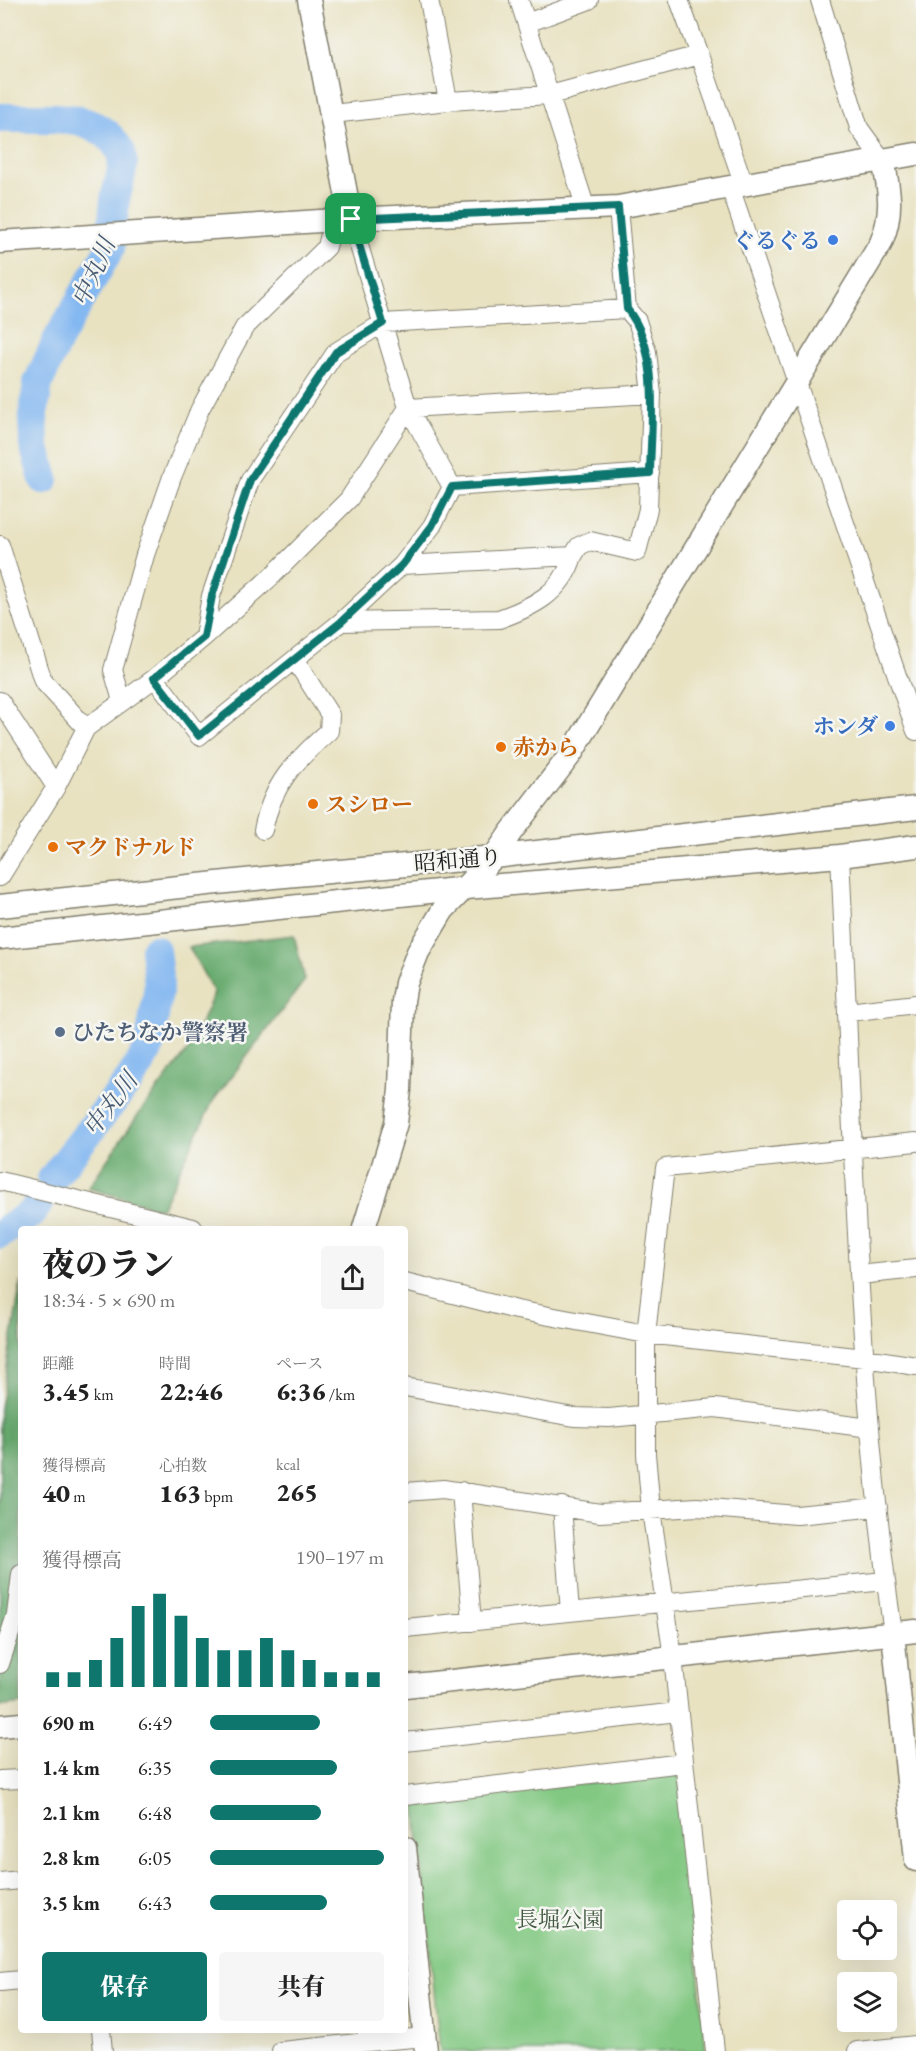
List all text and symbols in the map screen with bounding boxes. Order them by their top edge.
pin [325,193,376,244]
icon: arrive [334,202,367,235]
place label: ぐるぐる [733,226,821,255]
water label: 中丸川 [64,230,123,311]
marker: ぐるぐる [826,233,840,247]
place label: ホンダ [813,712,878,741]
marker: ホンダ [883,719,897,733]
place label: 赤から [513,733,579,762]
marker: 赤から [494,740,508,754]
place label: スシロー [325,790,413,819]
marker: スシロー [306,797,320,811]
place label: マクドナルド [65,833,196,862]
marker: マクドナルド [46,840,60,854]
street label: 昭和通り [413,842,503,878]
place label: ひたちなか警察署 [72,1018,248,1047]
marker: ひたちなか警察署 [53,1025,67,1039]
water label: 中丸川 [76,1064,146,1142]
text: 夜のラン [42,1243,174,1286]
button: share [321,1246,384,1309]
text: 18:34 · 5 × 690 m [42,1287,175,1313]
text: 距離 [42,1353,74,1374]
text: 時間 [159,1353,191,1374]
text: ペース [276,1353,323,1374]
text: 3.45 [42,1374,91,1408]
text: 22:46 [159,1374,223,1408]
text: 6:36 [276,1374,326,1408]
text: km [91,1384,114,1405]
text: /km [326,1384,355,1405]
text: kcal [276,1454,300,1475]
text: 獲得標高 [42,1455,106,1476]
text: 心拍数 [159,1455,207,1476]
text: 265 [276,1475,318,1509]
text: 40 [42,1476,70,1510]
text: 163 [159,1476,201,1510]
text: m [70,1486,86,1507]
text: bpm [201,1486,233,1507]
text: 190–197 m [296,1544,384,1570]
text: 獲得標高 [42,1547,122,1573]
text: 690 m [42,1710,95,1736]
text: 6:49 [138,1710,172,1736]
text: 1.4 km [42,1755,100,1781]
text: 6:35 [138,1755,172,1781]
text: 2.1 km [42,1800,100,1826]
text: 6:48 [138,1800,172,1826]
text: 2.8 km [42,1845,100,1871]
text: 6:05 [138,1845,172,1871]
text: 3.5 km [42,1890,100,1916]
text: 6:43 [138,1890,172,1916]
map controls [837,1900,897,2032]
button: locate [837,1900,897,1960]
park label: 長堀公園 [516,1905,604,1934]
button: 保存 [42,1952,207,2021]
button: 共有 [219,1952,384,2021]
button: layers [837,1972,897,2032]

